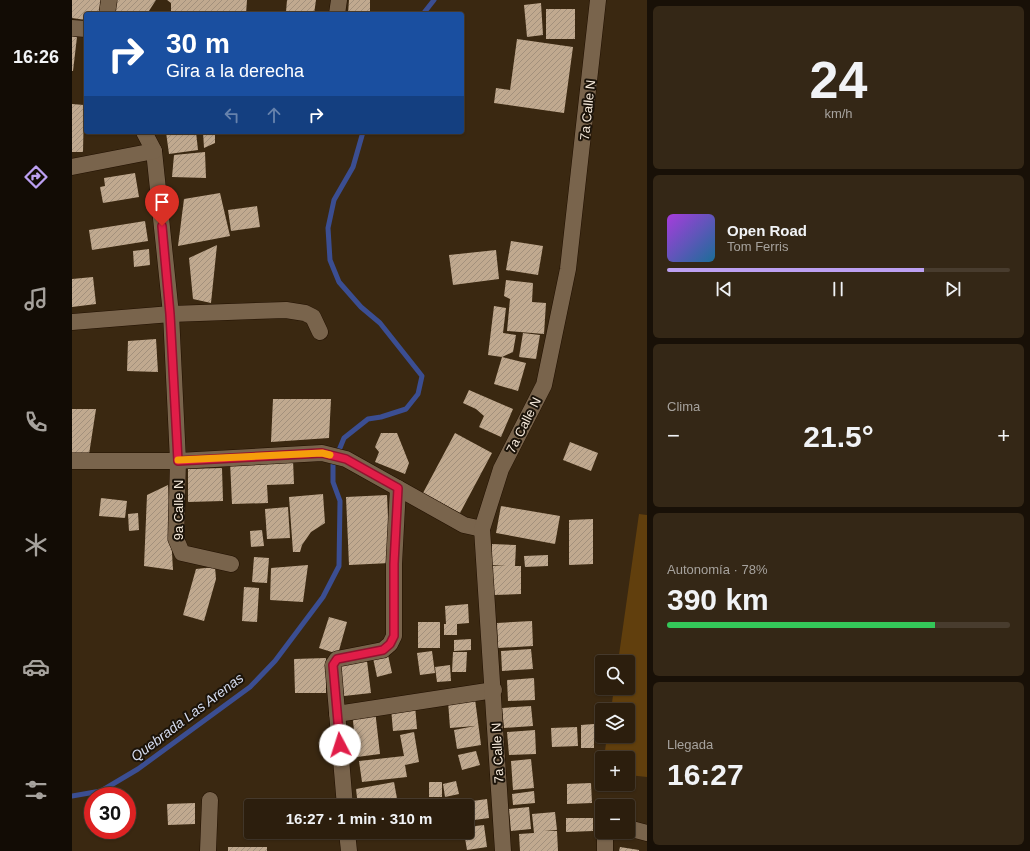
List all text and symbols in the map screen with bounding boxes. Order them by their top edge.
icon: right [100,28,152,80]
text: 30 m [166,28,230,59]
text: 16:26 [13,47,59,67]
text: 24 [810,51,867,109]
text: Gira a la derecha [166,61,304,81]
street label: 7a Calle N [577,79,598,141]
icon: left [221,104,243,126]
icon: ahead [263,104,285,126]
icon: right [305,104,327,126]
text: km/h [824,106,853,121]
icon: directions [22,163,50,191]
pin [145,185,179,226]
icon: arrive [151,191,173,213]
text: Open Road [727,222,807,239]
text: Tom Ferris [727,239,788,254]
icon: previous [713,278,735,300]
icon: pause [827,278,849,300]
icon: next [942,278,964,300]
icon: music [22,285,50,313]
street label: 7a Calle N [503,395,544,456]
text: Clima [667,399,700,414]
icon: phone [22,408,50,436]
text: 21.5° [803,420,874,453]
text: − [667,423,680,448]
text: + [997,423,1010,448]
street label: 9a Calle N [171,480,186,540]
icon: climate [22,531,50,559]
text: Autonomía · 78% [667,562,767,577]
text: 390 km [667,583,769,616]
icon: car [22,653,50,681]
map controls [595,655,635,839]
button: search [595,655,635,695]
water label: Quebrada Las Arenas [128,670,246,764]
button: layers [595,703,635,743]
street label: 7a Calle N [488,722,507,784]
position arrow [319,724,361,766]
text: Llegada [667,737,713,752]
button: + [595,751,635,791]
text: 16:27 [667,758,744,791]
icon: filters [22,776,50,804]
speed limit sign: 30 [84,787,136,839]
button: − [595,799,635,839]
text: 16:27 · 1 min · 310 m [286,810,432,827]

